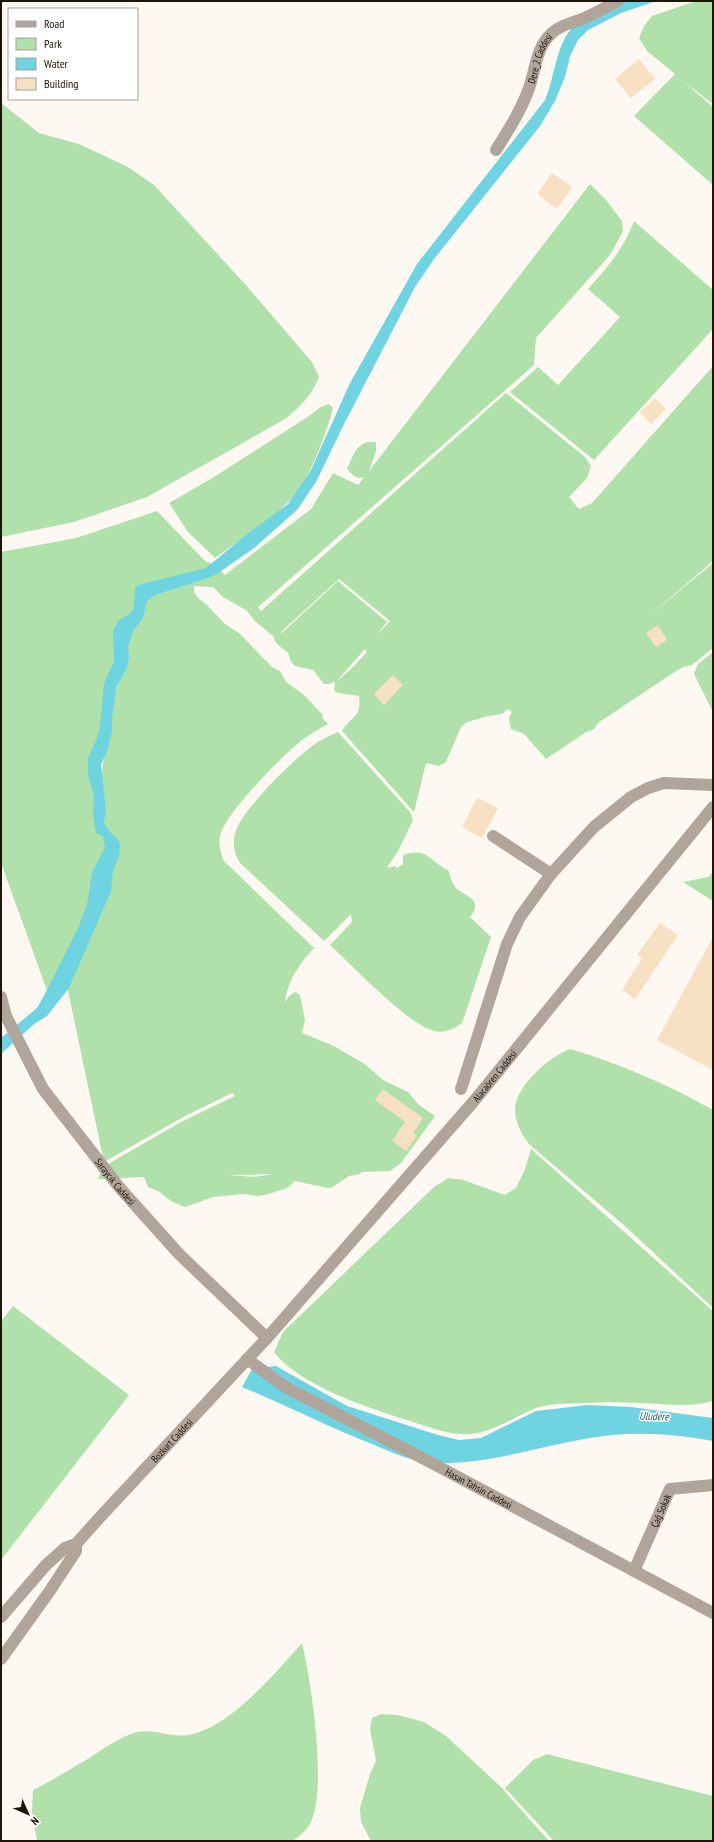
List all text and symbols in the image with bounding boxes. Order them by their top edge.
legend [8,8,138,100]
text: Road [44,16,64,31]
street label: Dere_2 Caddesi [525,30,555,85]
text: Park [44,36,62,51]
text: Water [44,56,69,71]
text: Building [44,76,79,91]
street label: Alacaören Caddesi [470,1048,520,1105]
street label: Saraycık Caddesi [92,1156,138,1208]
water label: Uludere [639,1408,671,1424]
street label: Bozkurt Caddesi [148,1416,196,1465]
street label: Hasan Tahsin Caddesi [443,1466,514,1512]
street label: Çağ Sokak [648,1492,674,1530]
north arrow [8,1794,48,1834]
text: N [28,1814,42,1828]

